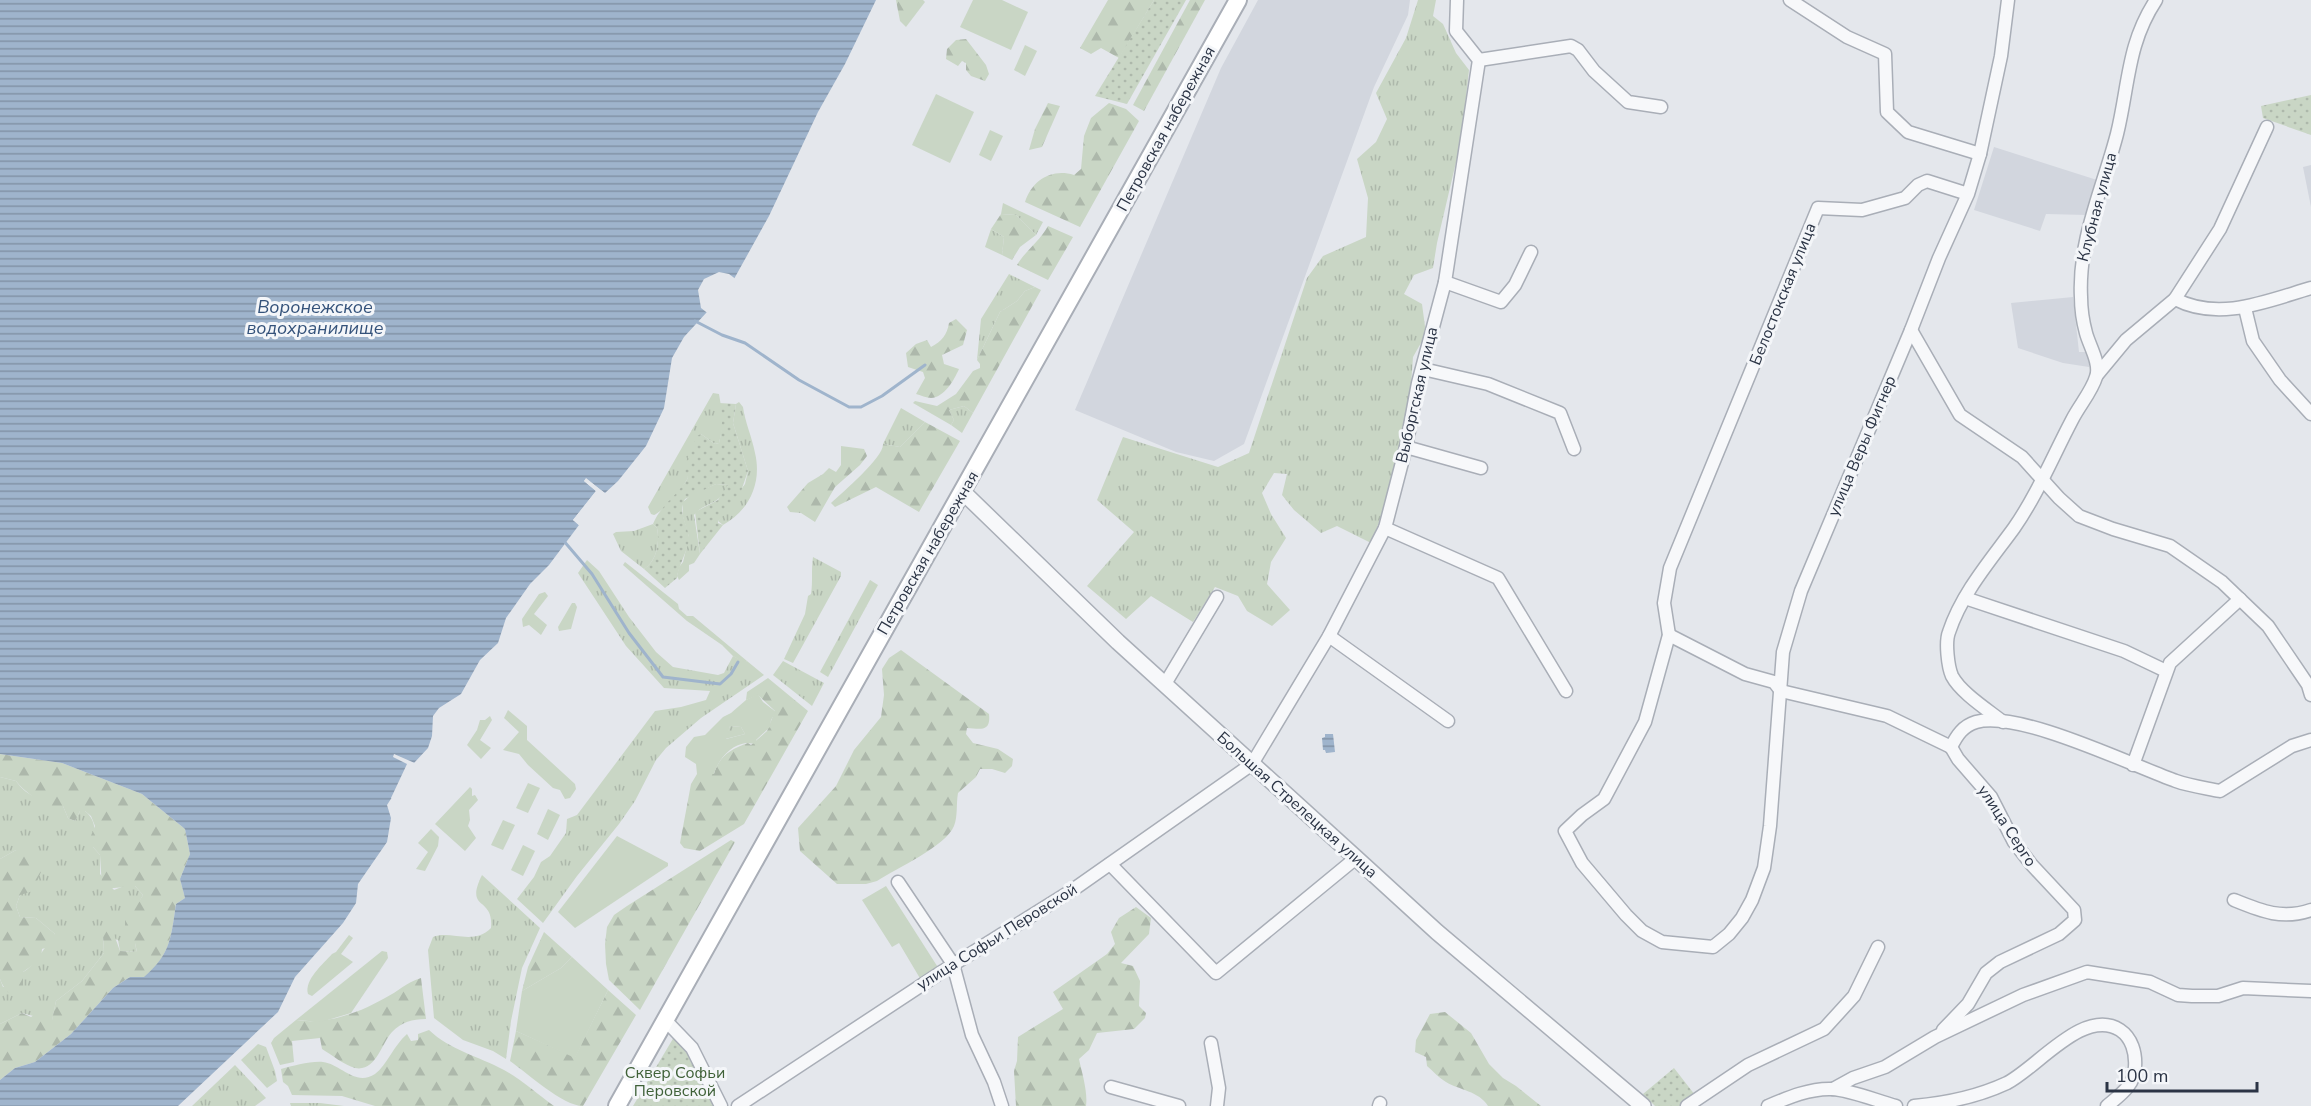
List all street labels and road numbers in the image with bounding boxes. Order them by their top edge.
street label: Петровская набережная [1111,42,1221,216]
street label: Клубная улица [2072,150,2122,264]
street label: Белостокская улица [1744,220,1822,368]
street label: Выборгская улица [1391,325,1443,465]
street label: улица Веры Фигнер [1822,372,1902,520]
street label: Петровская набережная [872,467,984,639]
street label: Большая Стрелецкая улица [1212,727,1382,883]
street label: улица Серго [1972,781,2042,871]
street label: улица Софьи Перовской [912,878,1082,996]

